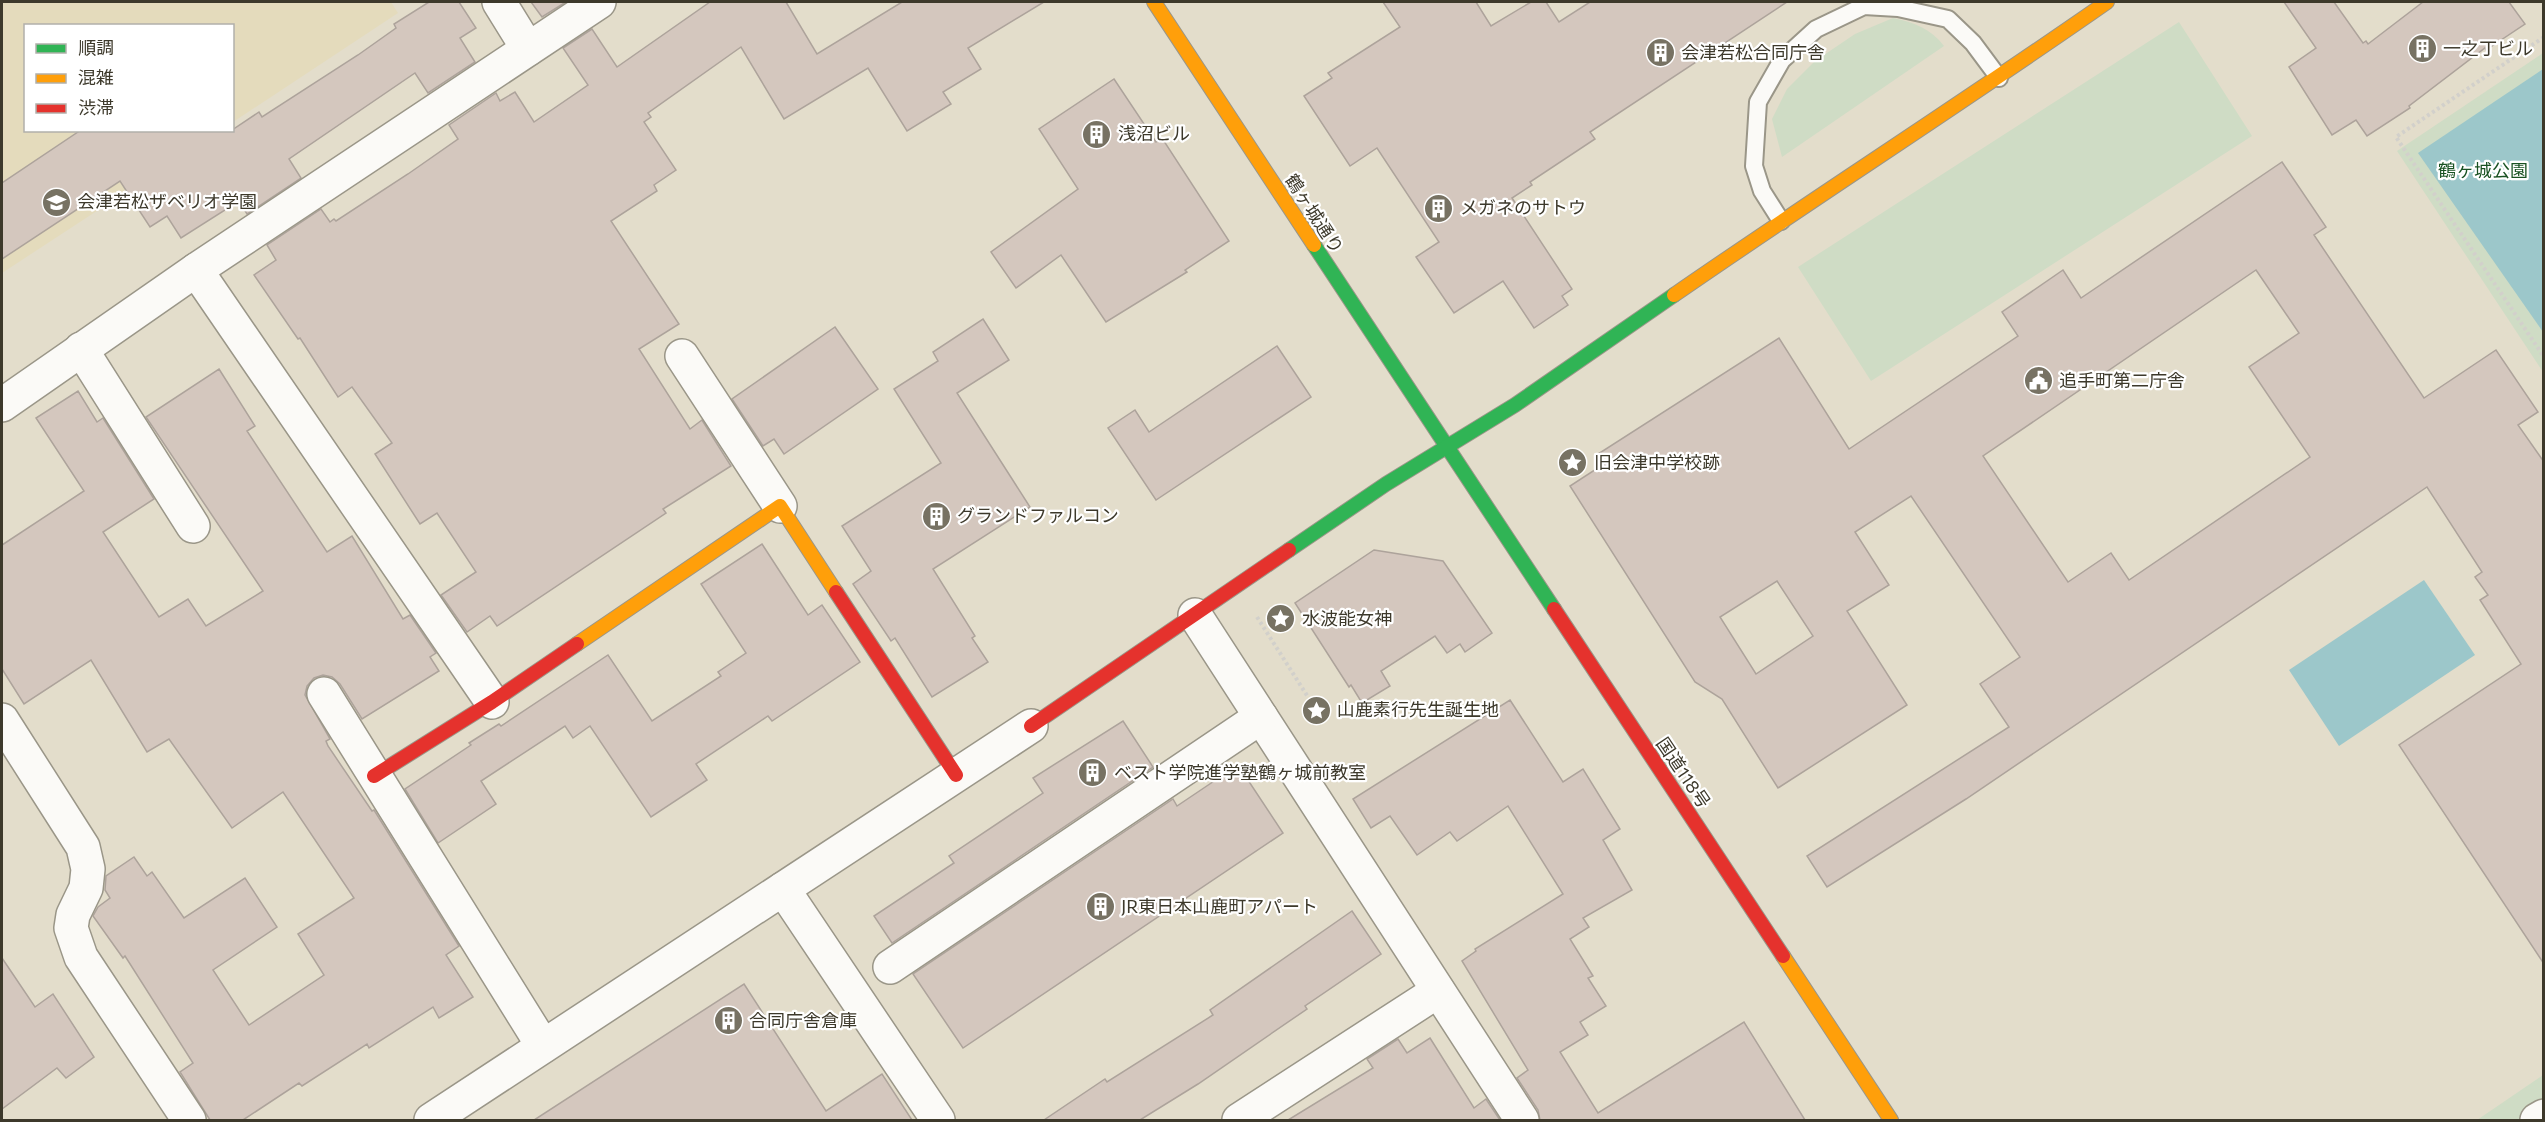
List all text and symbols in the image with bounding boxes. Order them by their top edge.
legend [24,24,234,132]
building icon: 一之丁ビル [2406,33,2438,65]
text: 順調 [78,36,114,58]
building icon: 会津若松合同庁舎 [1644,37,1676,69]
place label: 一之丁ビル [2443,37,2533,59]
place label: 会津若松合同庁舎 [1681,41,1825,63]
text: 混雑 [78,66,114,88]
text: 渋滞 [78,96,114,118]
building icon: 浅沼ビル [1081,118,1113,150]
place label: 浅沼ビル [1118,122,1190,144]
park label: 鶴ヶ城公園 [2438,159,2528,181]
street label: 鶴ヶ城通り [1281,170,1349,257]
school or university icon: 会津若松ザベリオ学園 [40,186,72,218]
place label: 会津若松ザベリオ学園 [77,190,257,212]
building icon: メガネのサトウ [1423,192,1455,224]
place label: メガネのサトウ [1460,196,1586,218]
public building icon: 追手町第二庁舎 [2022,365,2054,397]
place label: 追手町第二庁舎 [2059,369,2185,391]
place icon: 旧会津中学校跡 [1557,447,1589,479]
place label: 旧会津中学校跡 [1594,451,1720,473]
building icon: グランドファルコン [920,500,952,532]
place label: グランドファルコン [957,504,1119,526]
place icon: 水波能女神 [1265,603,1297,635]
place label: 水波能女神 [1302,607,1392,629]
place icon: 山鹿素行先生誕生地 [1300,694,1332,726]
place label: 山鹿素行先生誕生地 [1337,698,1499,720]
street label: 国道118号 [1652,733,1715,812]
building icon: ベスト学院進学塾鶴ヶ城前教室 [1077,757,1109,789]
place label: ベスト学院進学塾鶴ヶ城前教室 [1114,761,1366,783]
building icon: JR東日本山鹿町アパート [1084,891,1116,923]
place label: JR東日本山鹿町アパート [1121,895,1318,917]
building icon: 合同庁舎倉庫 [712,1005,744,1037]
place label: 合同庁舎倉庫 [749,1009,857,1031]

